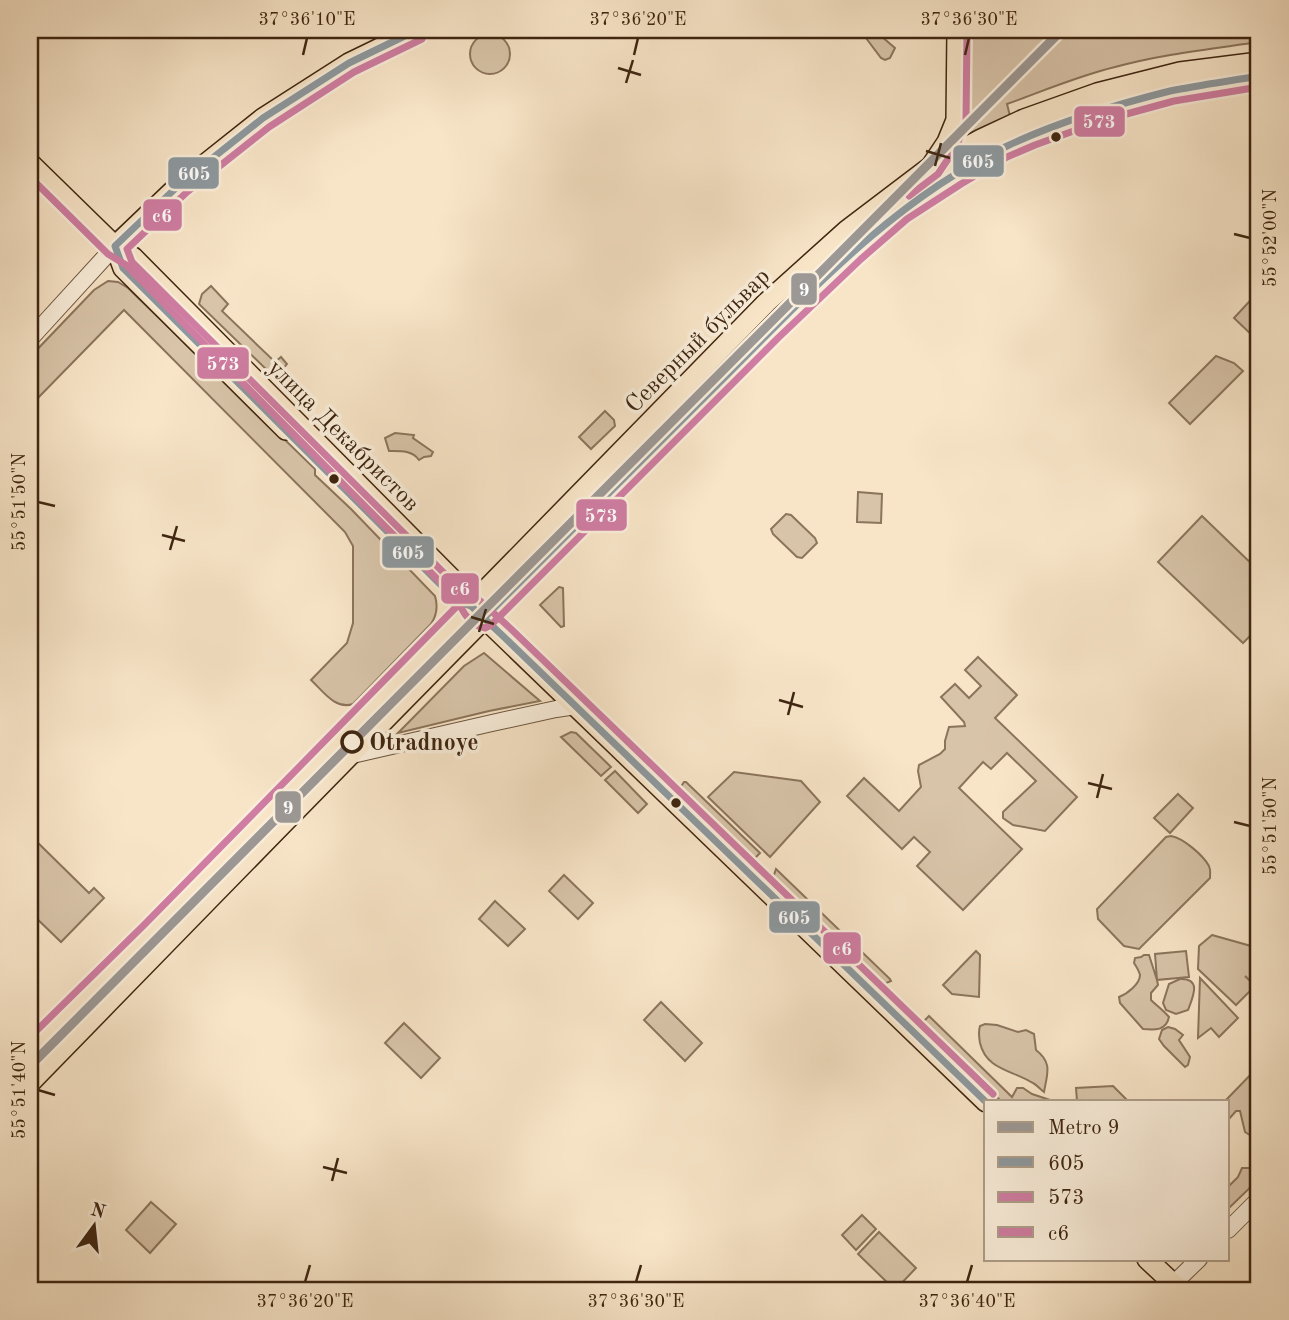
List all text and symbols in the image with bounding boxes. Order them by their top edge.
text: 37°36'10"E [259,11,355,29]
text: 37°36'20"E [590,11,686,29]
text: 37°36'30"E [921,11,1017,29]
line badge: 573 [1073,105,1126,138]
text: 573 [1082,114,1116,133]
unlabelled marker [1049,130,1063,144]
line badge: 605 [952,144,1005,178]
text: 605 [961,154,995,173]
line badge: 605 [167,156,220,190]
text: 605 [177,166,211,185]
text: 55°52'00"N [1262,189,1280,287]
line badge: с6 [142,198,183,232]
text: с6 [152,208,172,227]
street label: Северный бульвар [622,265,775,418]
line badge: 9 [790,272,818,306]
text: 9 [798,282,810,301]
line badge: 573 [196,346,250,380]
text: 573 [206,356,240,375]
street label: улица Декабристов [262,356,423,517]
text: 55°51'50"N [11,453,29,551]
unlabelled marker [327,472,341,486]
line badge: 573 [575,498,628,532]
text: 573 [584,508,618,527]
line badge: 605 [381,535,435,569]
text: 605 [391,545,425,564]
line badge: с6 [440,572,480,605]
text: с6 [450,581,470,600]
marker: Otradnoye [341,731,363,753]
place label: Otradnoye [369,732,479,756]
text: 55°51'50"N [1262,777,1280,875]
line badge: 9 [274,790,302,824]
unlabelled marker [669,796,683,810]
text: 9 [282,800,294,819]
line badge: 605 [768,900,821,934]
text: 605 [777,910,811,929]
line badge: с6 [822,931,862,965]
text: с6 [832,941,852,960]
text: 55°51'40"N [11,1041,29,1139]
legend [984,1100,1230,1260]
text: Metro 9 [1048,1118,1120,1139]
text: 605 [1048,1154,1085,1175]
text: 573 [1048,1188,1085,1209]
north arrow [60,1190,130,1260]
text: N [88,1201,108,1223]
text: с6 [1048,1224,1069,1245]
text: 37°36'20"E [257,1293,353,1311]
text: 37°36'30"E [588,1293,684,1311]
text: 37°36'40"E [919,1293,1015,1311]

